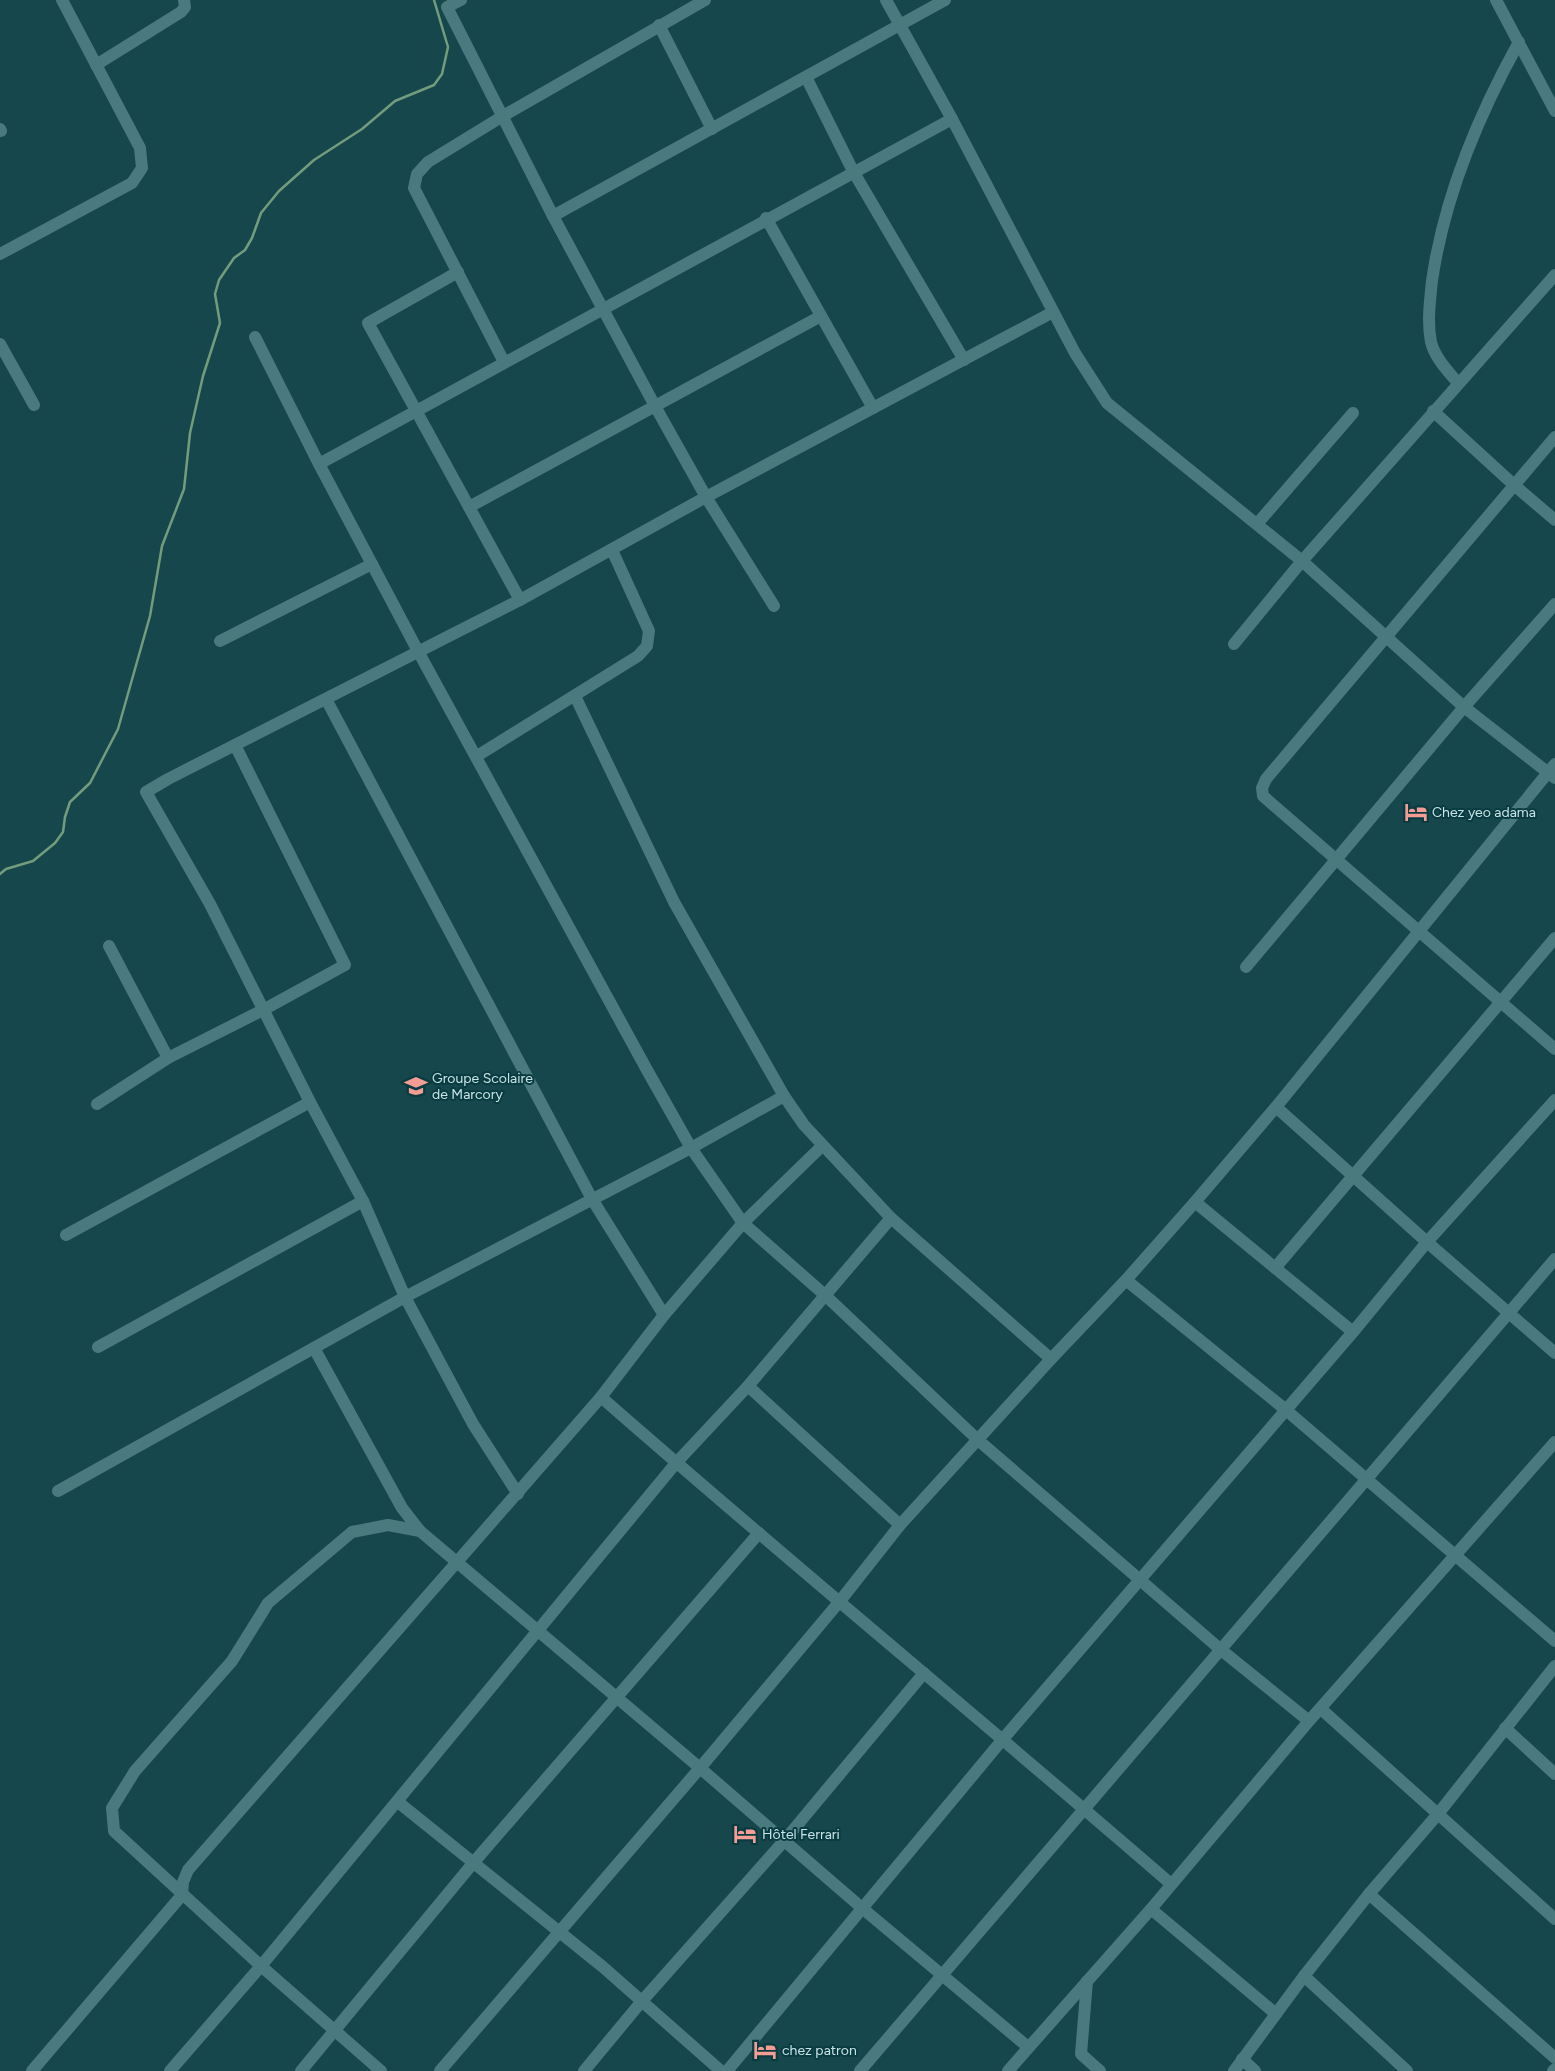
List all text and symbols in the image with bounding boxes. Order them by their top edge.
hotel icon: Chez yeo adama [1403,799,1429,825]
place label: Chez yeo adama [1432,804,1536,821]
place label: Groupe Scolaire de Marcory [432,1070,533,1103]
school or university icon: Groupe Scolaire de Marcory [403,1073,429,1099]
hotel icon: Hôtel Ferrari [732,1821,758,1847]
place label: Hôtel Ferrari [762,1826,840,1843]
hotel icon: chez patron [752,2037,778,2063]
place label: chez patron [782,2042,857,2059]

